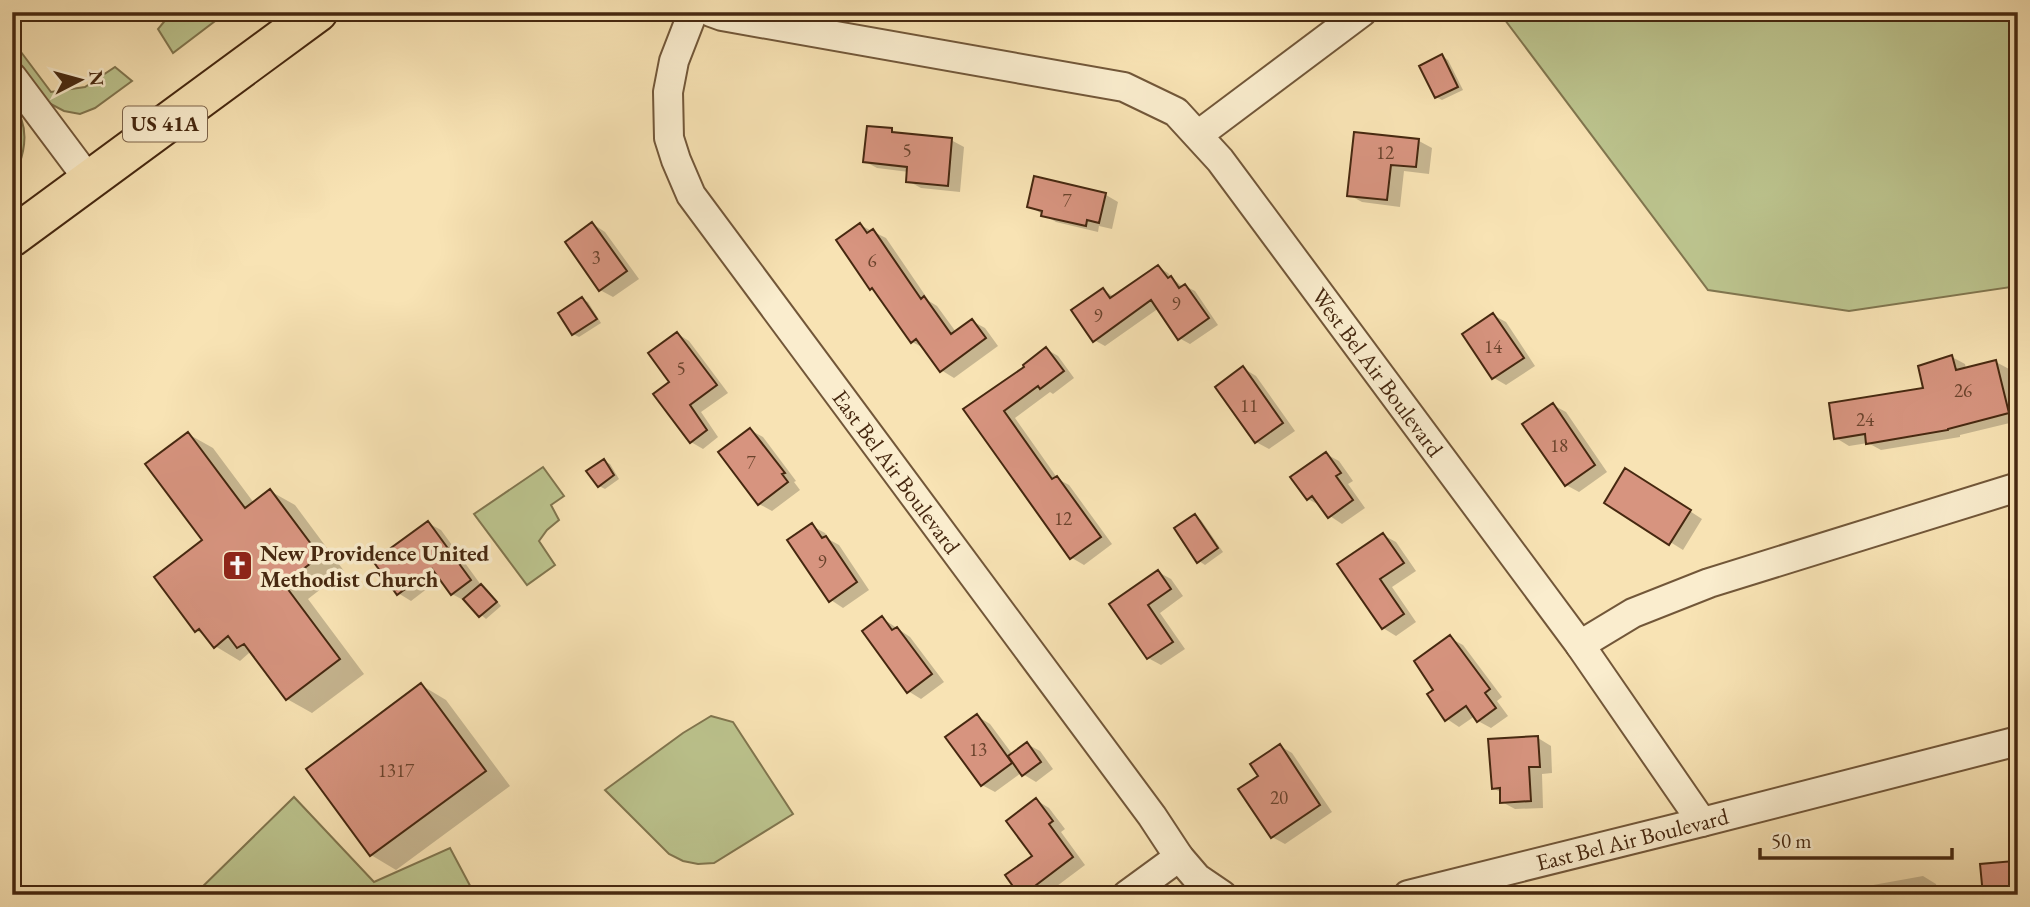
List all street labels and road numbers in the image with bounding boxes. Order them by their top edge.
road number: US 41A [123,106,207,142]
street label: West Bel Air Boulevard [1305,282,1450,463]
street label: East Bel Air Boulevard [826,384,967,560]
street label: East Bel Air Boulevard [1533,801,1732,878]

